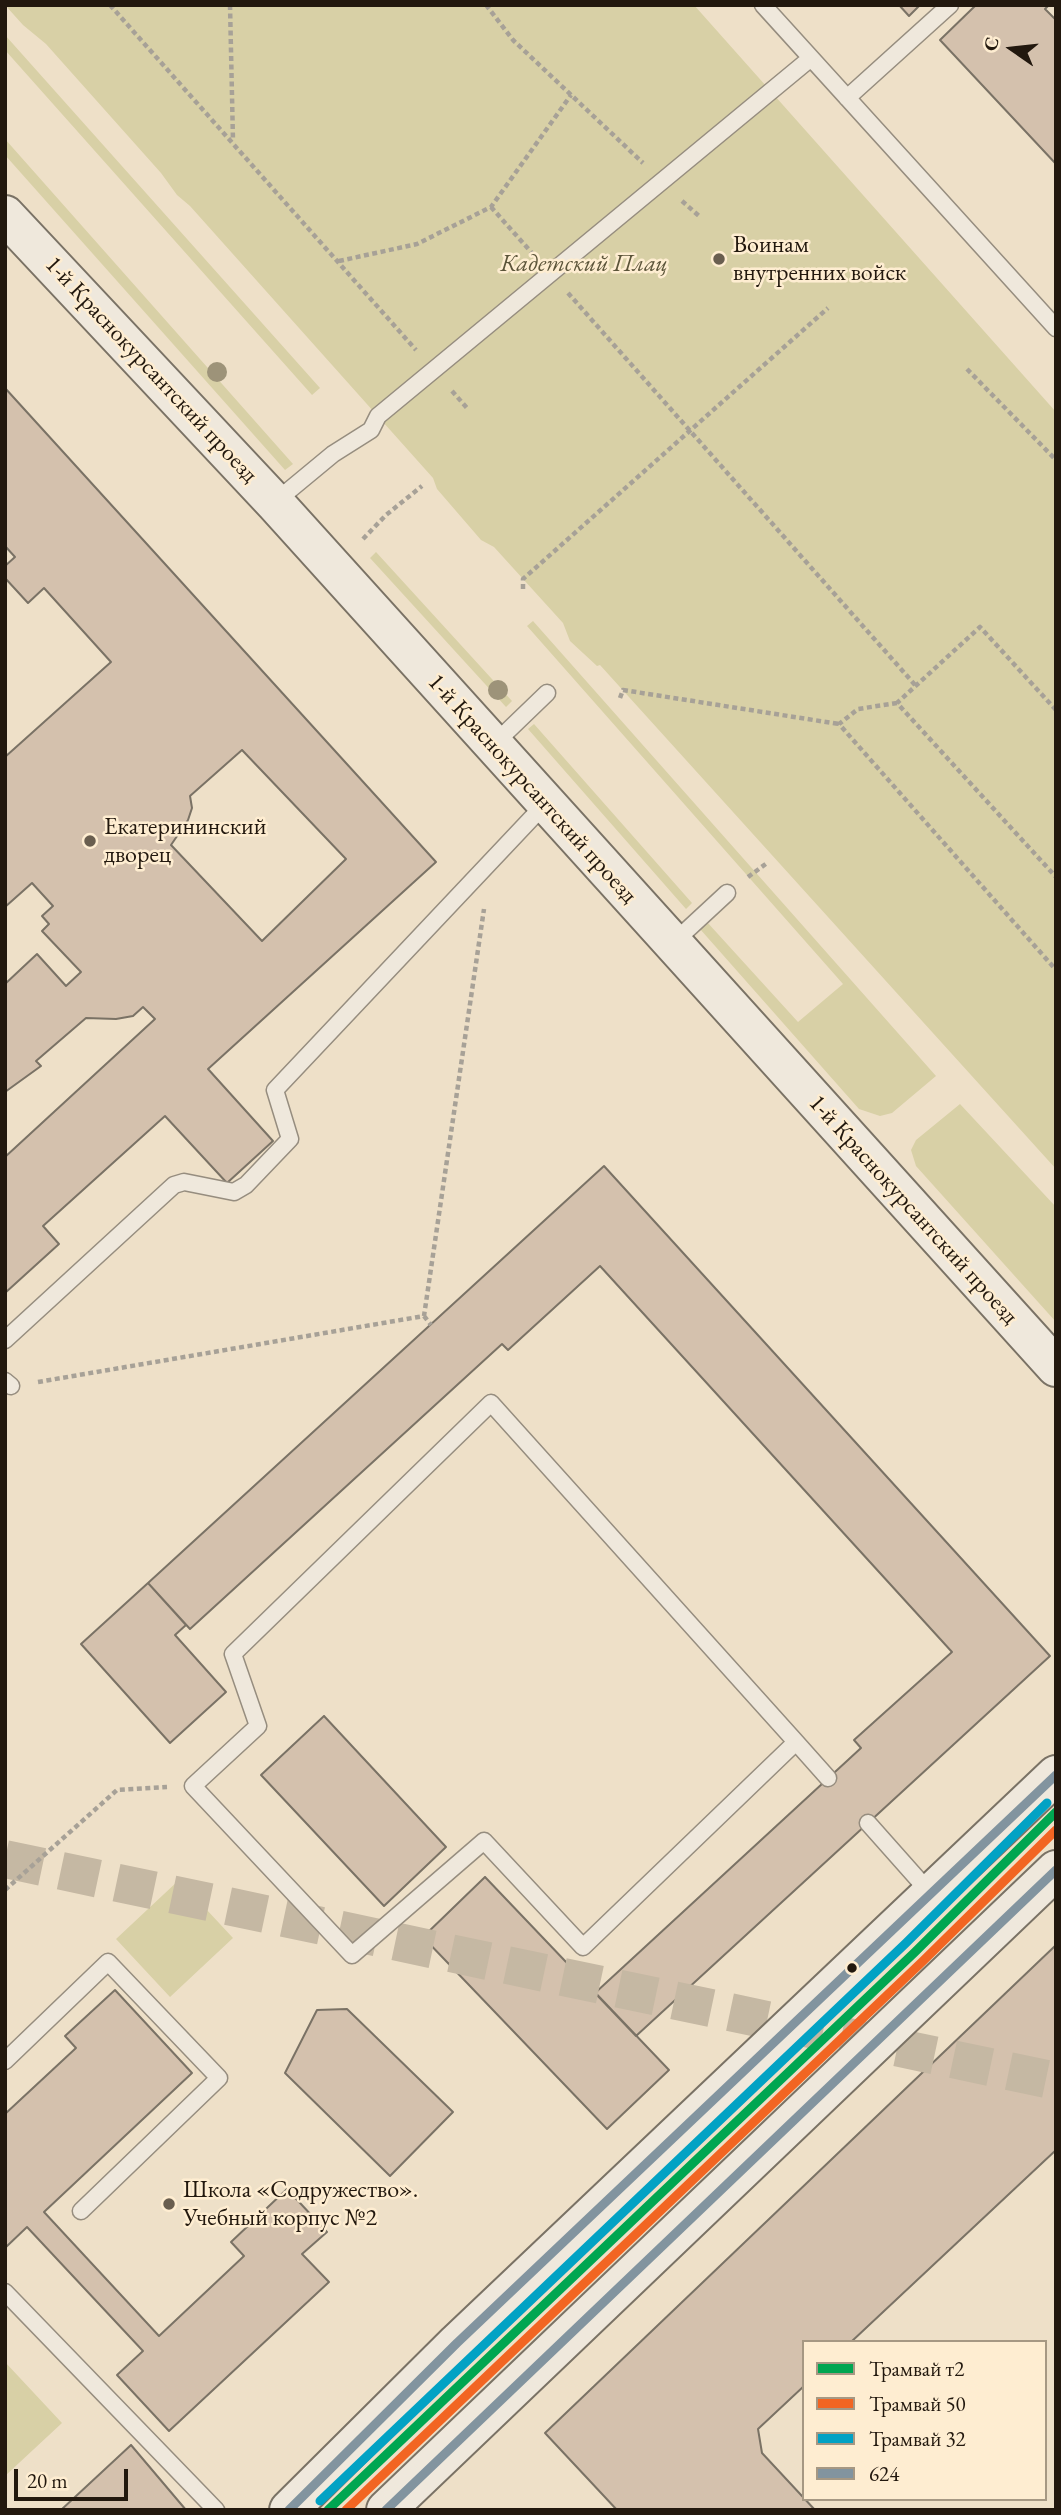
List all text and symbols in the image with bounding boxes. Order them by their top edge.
north arrow [977,14,1047,84]
text: С [977,34,1005,53]
place label: Воинам внутренних войск [733,231,906,287]
park label: Кадетский Плац [500,250,668,278]
street label: 1-й Краснокурсантский проезд [38,251,264,489]
marker: Воинам внутренних войск [711,251,727,267]
street label: 1-й Краснокурсантский проезд [421,668,643,910]
place label: Екатерининский дворец [104,813,266,869]
marker: Екатерининский дворец [82,833,98,849]
street label: 1-й Краснокурсантский проезд [802,1089,1024,1331]
unlabelled marker [845,1961,859,1975]
place label: Школа «Содружество». Учебный корпус №2 [183,2176,418,2232]
marker: Школа «Содружество». Учебный корпус №2 [161,2196,177,2212]
legend [802,2340,1047,2501]
text: Трамвай т2 [869,2355,964,2382]
text: Трамвай 50 [869,2390,966,2417]
text: Трамвай 32 [869,2425,966,2452]
scale bar [18,2456,131,2500]
text: 624 [869,2460,899,2487]
text: 20 m [27,2467,68,2494]

